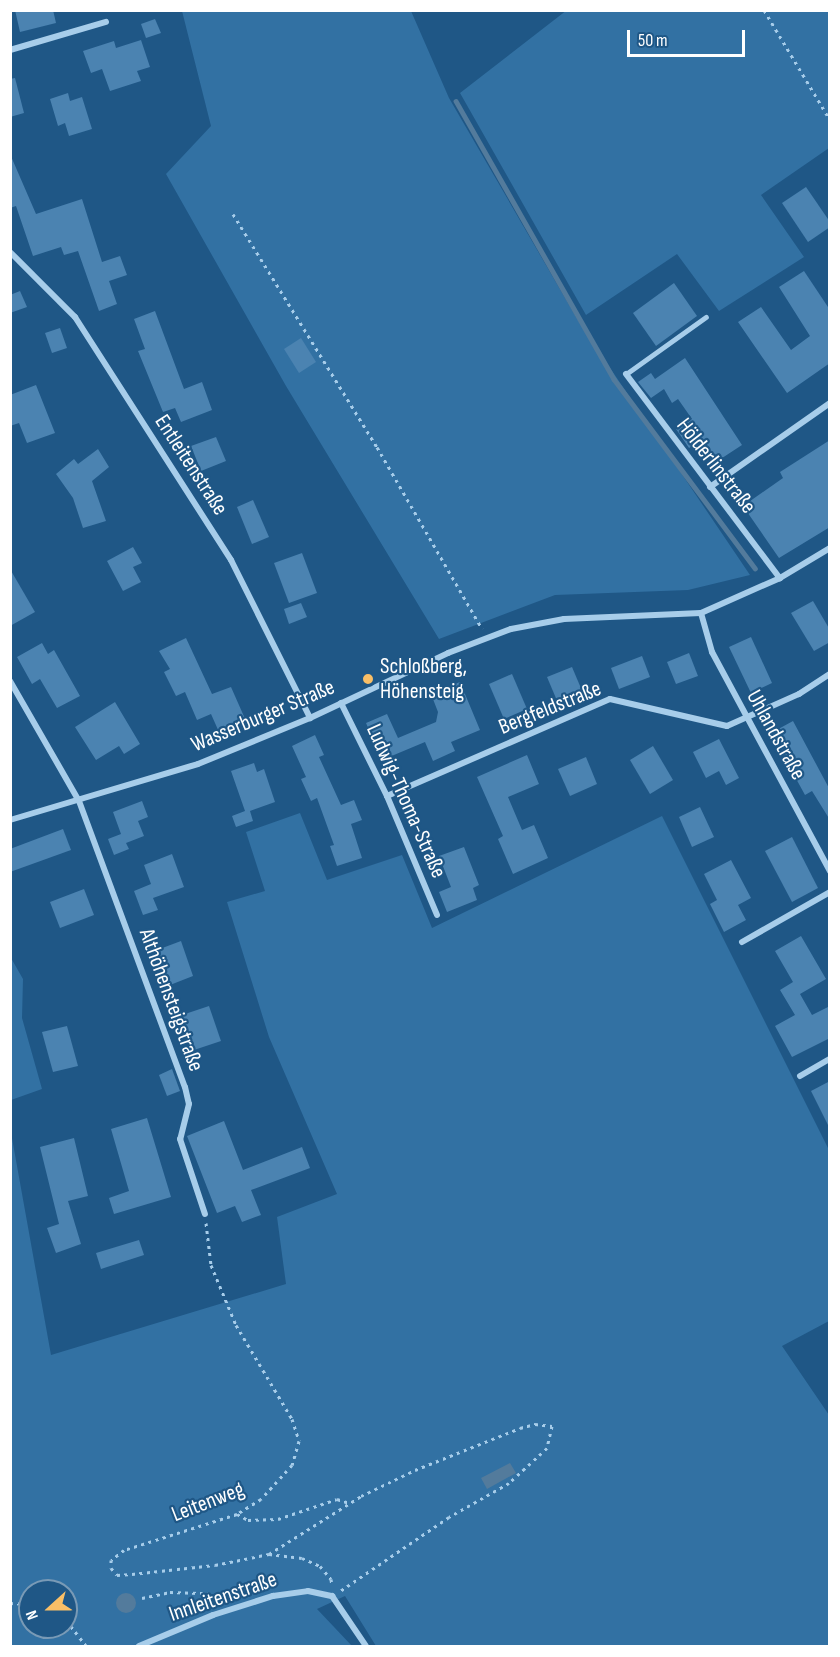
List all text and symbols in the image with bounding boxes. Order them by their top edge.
scale bar [630,18,748,56]
text: 50 m [638,30,668,51]
street label: Entleitenstraße [149,410,233,520]
street label: Hölderlinstraße [671,413,761,519]
place label: Schloßberg, Höhensteig [380,653,467,704]
marker: Schloßberg, Höhensteig [361,672,375,686]
street label: Wasserburger Straße [187,674,339,758]
street label: Bergfeldstraße [495,675,605,741]
street label: Uhlandstraße [741,685,811,785]
street label: Ludwig-Thoma-Straße [360,720,452,882]
street label: Althöhensteigstraße [133,925,209,1075]
street label: Leitenweg [168,1476,248,1528]
street label: Innleitenstraße [166,1566,280,1628]
north arrow [18,1579,78,1639]
text: N [22,1608,43,1622]

